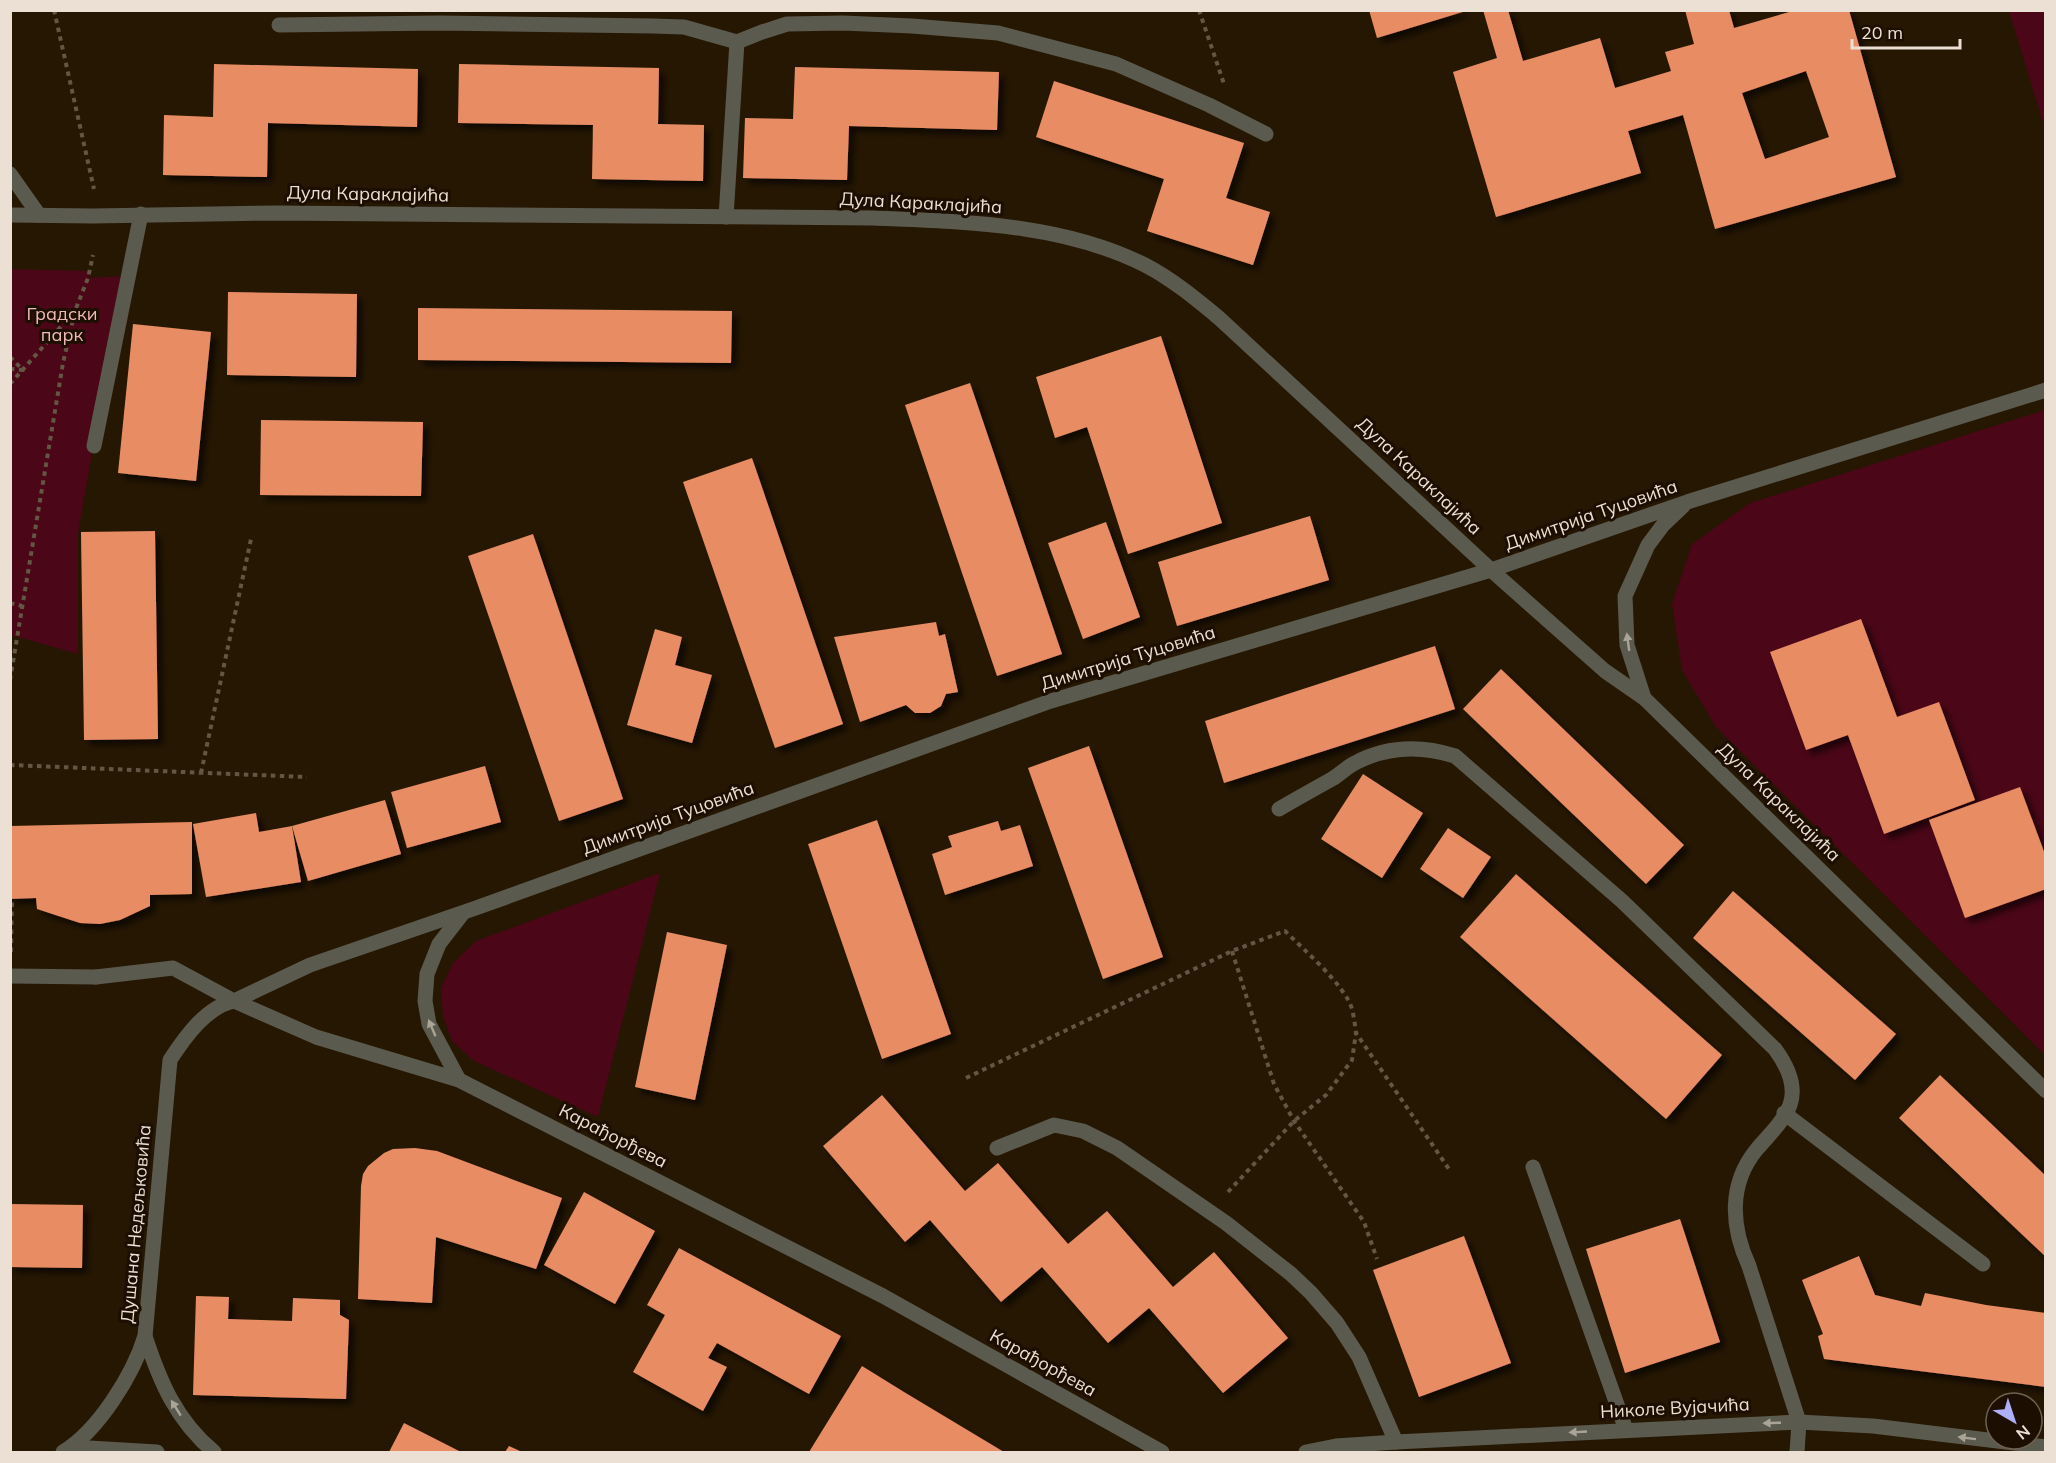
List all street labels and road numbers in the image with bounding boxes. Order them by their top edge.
street label: Дула Караклајића [287,181,449,206]
street label: Дула Караклајића [839,187,1003,218]
street label: Дула Караклајића [1352,412,1487,539]
street label: Димитрија Туцовића [1501,474,1680,555]
street label: Димитрија Туцовића [1038,620,1218,695]
street label: Дула Караклајића [1713,737,1846,866]
street label: Димитрија Туцовића [579,776,757,859]
street label: Карађорђева [555,1098,671,1173]
street label: Душана Недељковића [115,1124,156,1324]
street label: Карађорђева [986,1324,1101,1401]
street label: Николе Вујачића [1600,1392,1750,1423]

